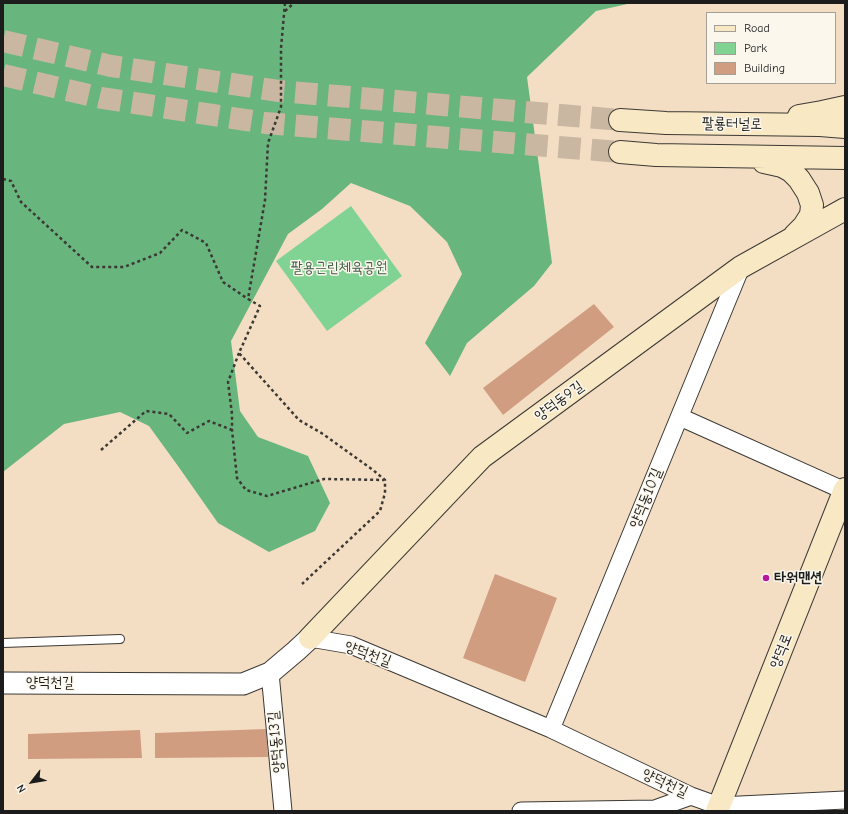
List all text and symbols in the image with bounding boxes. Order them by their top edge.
legend [706,12,836,84]
text: Road [744,21,770,35]
text: Park [744,41,767,55]
text: Building [744,61,785,75]
street label: 팔룡터널로 [702,114,762,134]
park label: 팔용근린체육공원 [291,259,387,277]
street label: 양덕동9길 [531,377,587,425]
street label: 양덕동10길 [626,465,666,531]
place label: 타워맨션 [774,569,822,587]
marker: 타워맨션 [761,573,771,583]
street label: 양덕로 [766,631,796,671]
street label: 양덕천길 [342,637,394,671]
street label: 양덕천길 [26,674,74,692]
street label: 양덕동13길 [264,710,288,774]
north arrow [12,762,52,802]
street label: 양덕천길 [639,765,691,801]
text: N [14,782,29,795]

